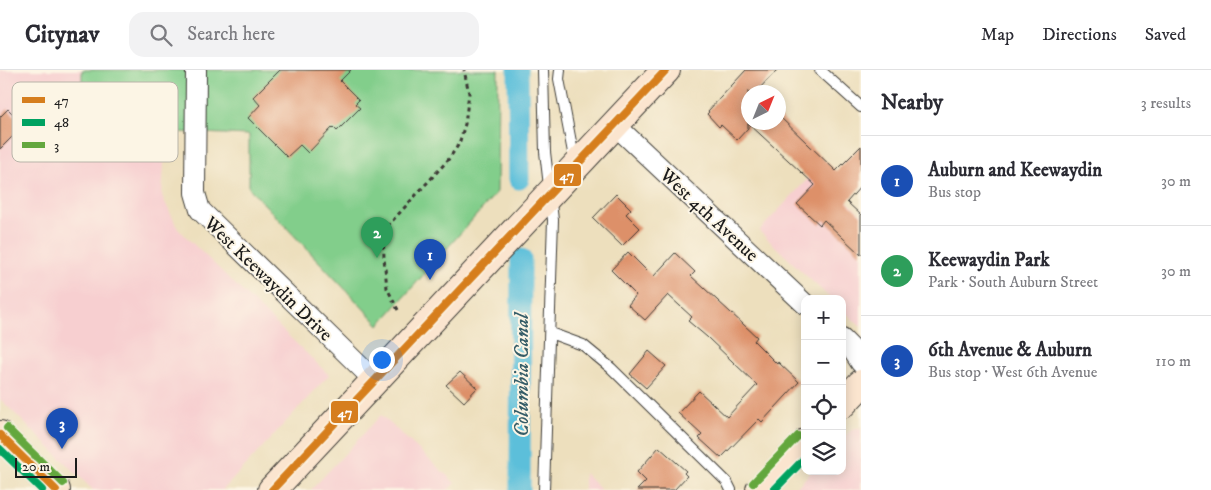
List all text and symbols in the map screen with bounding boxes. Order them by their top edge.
search box [129,12,479,57]
text: Citynav [25,20,99,50]
icon: search [147,21,175,49]
text: Search here [187,23,275,46]
text: Map [981,24,1014,46]
text: Directions [1042,24,1117,46]
text: Saved [1145,24,1186,46]
legend [12,82,178,162]
north arrow [741,85,786,130]
text: Nearby [881,90,943,116]
text: 47 [54,92,69,110]
text: 3 results [1141,93,1191,113]
text: 48 [54,114,69,132]
text: 3 [54,137,59,155]
text: Auburn and Keewaydin [928,159,1102,182]
line badge: 47 [553,163,582,187]
street label: West 4th Avenue [654,163,763,267]
text: 47 [559,167,574,185]
text: 1 [894,171,900,191]
text: 30 m [1161,171,1191,191]
text: Bus stop [928,182,981,202]
street label: West Keewaydin Drive [198,211,337,346]
pin: 2 [361,217,393,258]
pin: 1 [414,239,446,280]
text: Keewaydin Park [928,249,1050,272]
text: 2 [893,261,901,281]
text: 30 m [1161,261,1191,281]
text: Park · South Auburn Street [928,272,1098,292]
map controls [801,295,846,475]
button: + [801,295,846,340]
water label: Columbia Canal [510,312,535,437]
text: 6th Avenue & Auburn [928,339,1092,362]
button: − [801,340,846,385]
your location [369,347,395,373]
text: 3 [894,351,900,371]
text: 110 m [1155,351,1191,371]
text: Bus stop · West 6th Avenue [928,362,1097,382]
button: locate [801,385,846,430]
line badge: 47 [330,400,359,424]
text: 47 [337,404,352,422]
pin: 3 [46,408,78,449]
button: layers [801,430,846,475]
scale bar [15,455,78,478]
text: 20 m [22,458,50,476]

